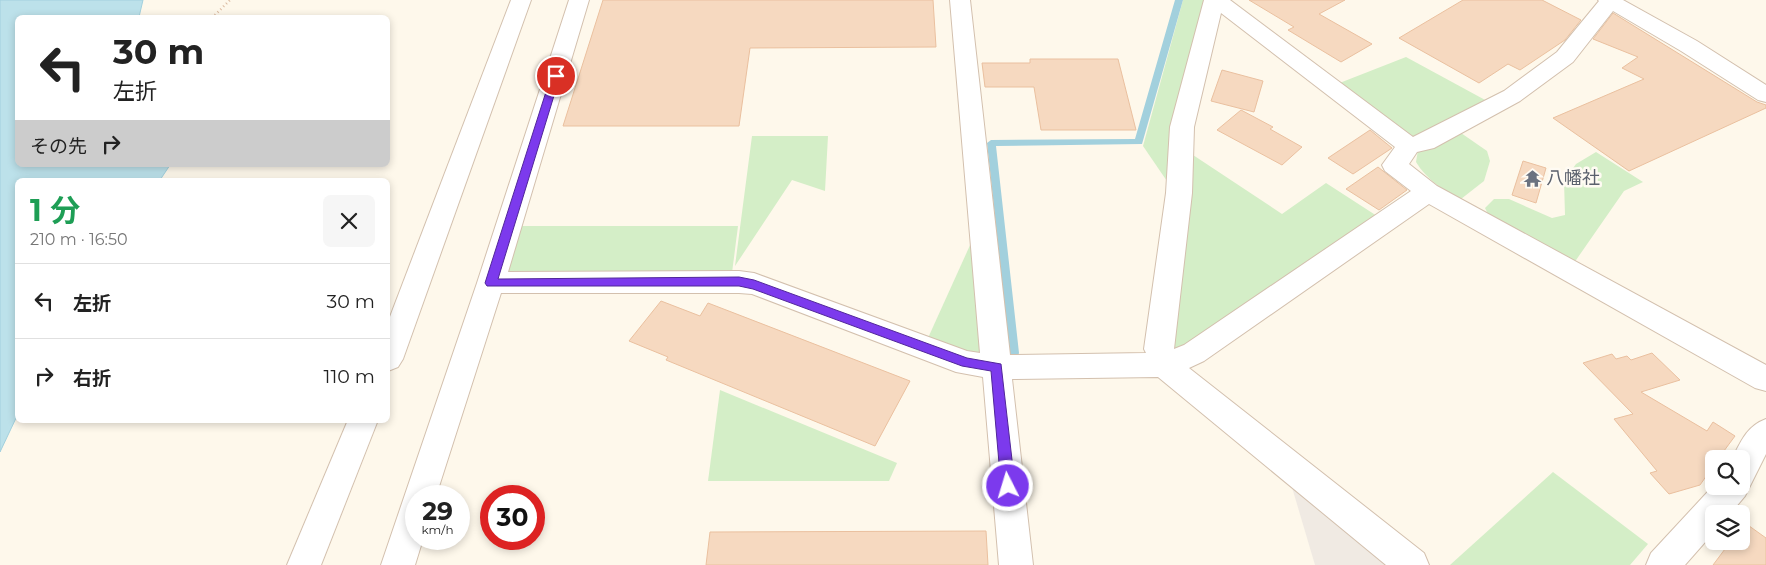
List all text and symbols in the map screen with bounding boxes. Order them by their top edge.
text: 30 m [113,30,204,73]
icon: left [30,35,95,100]
pin [535,55,577,97]
icon: arrive [542,62,570,90]
text: 左折 [113,78,157,105]
icon: right [97,130,125,158]
text: その先 [30,135,87,158]
place label: 八幡社 [1546,167,1600,189]
temple icon: 八幡社 [1522,168,1542,188]
text: 1 分 [30,192,80,229]
button: close [323,195,375,247]
text: 210 m · 16:50 [30,230,128,249]
icon: left [30,287,58,315]
text: 30 m [327,290,375,313]
text: 左折 [73,292,111,315]
icon: right [30,362,58,390]
text: 110 m [324,365,375,388]
text: 右折 [73,367,111,390]
map controls [1705,450,1750,550]
button: search [1705,450,1750,495]
position arrow [981,459,1033,511]
speed limit sign: 30 [480,485,545,550]
text: 29 [422,496,453,526]
button: layers [1705,505,1750,550]
text: km/h [421,522,454,537]

